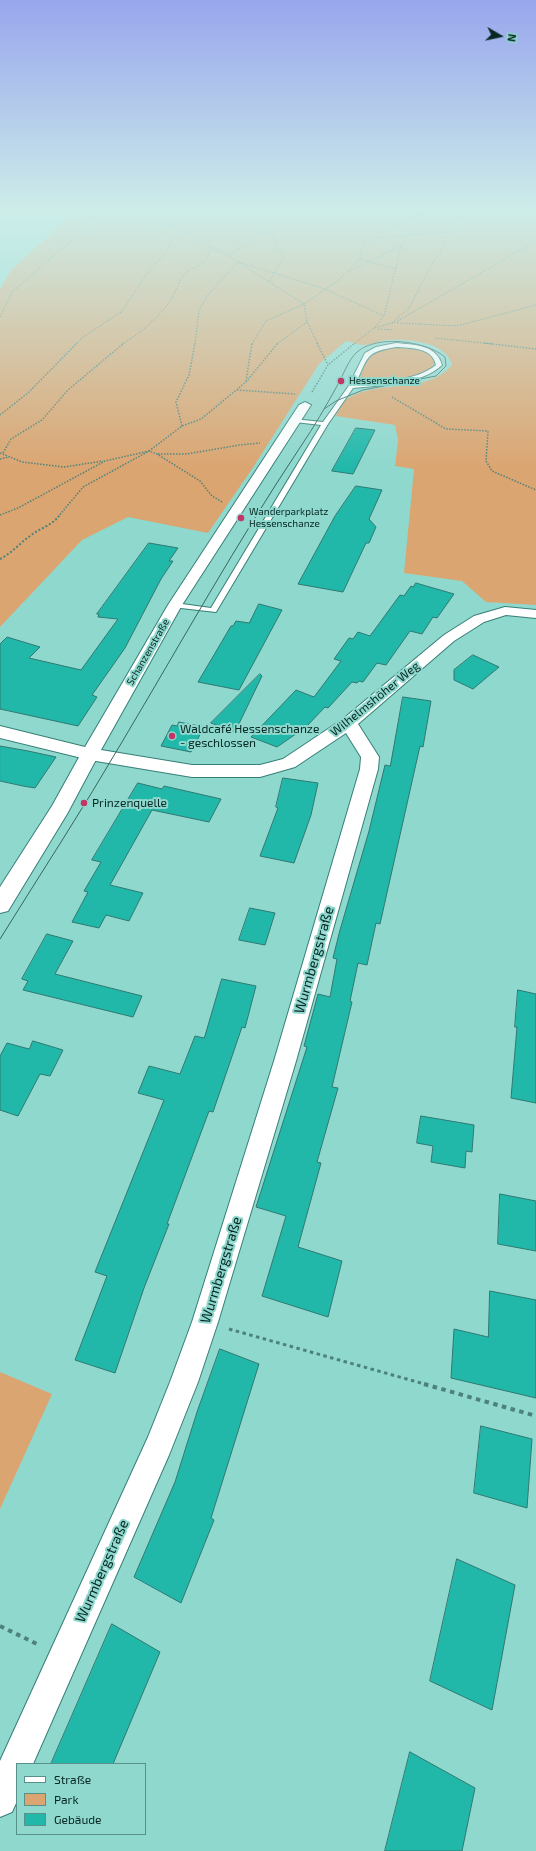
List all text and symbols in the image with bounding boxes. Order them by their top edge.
north arrow [480,16,520,56]
text: N [505,33,519,43]
place label: Hessenschanze [349,375,420,387]
marker: Hessenschanze [336,376,346,386]
place label: Wanderparkplatz Hessenschanze [249,506,328,530]
marker: Wanderparkplatz Hessenschanze [236,513,246,523]
street label: Schanzenstraße [124,617,172,687]
street label: Wilhelmshöher Weg [328,659,422,739]
place label: Waldcafé Hessenschanze - geschlossen [180,722,319,750]
marker: Waldcafé Hessenschanze - geschlossen [167,731,177,741]
place label: Prinzenquelle [92,796,167,810]
marker: Prinzenquelle [79,798,89,808]
street label: Wurmbergstraße [291,905,337,1015]
street label: Wurmbergstraße [197,1215,245,1325]
street label: Wurmbergstraße [72,1517,132,1625]
legend [16,1763,146,1835]
text: Straße [54,1772,91,1786]
text: Park [54,1792,79,1806]
text: Gebäude [54,1812,102,1826]

